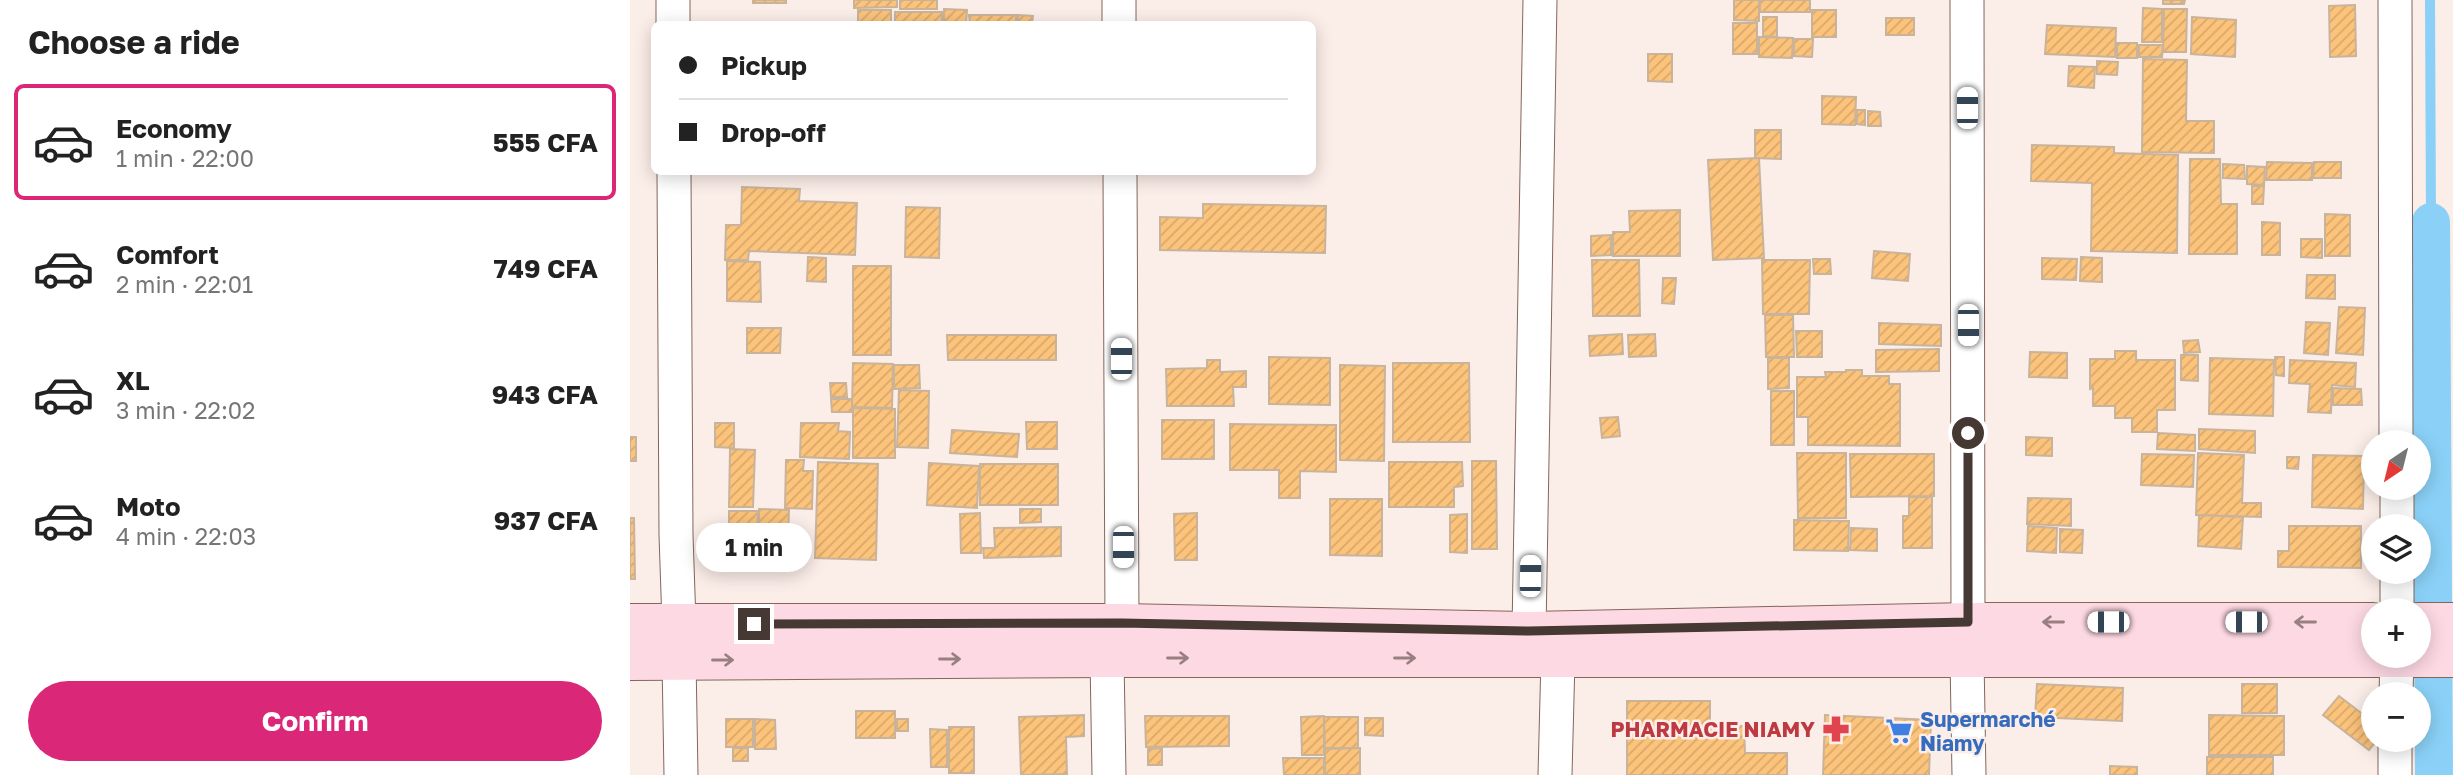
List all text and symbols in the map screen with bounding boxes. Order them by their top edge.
text: Choose a ride [28,23,240,61]
text: Pickup [721,50,807,81]
car [1957,87,1978,129]
icon: car [32,111,95,174]
text: Economy [116,113,232,144]
text: Drop-off [721,117,826,148]
text: 555 CFA [493,127,598,158]
text: 1 min · 22:00 [116,144,254,172]
icon: car [32,237,95,300]
text: Comfort [116,239,219,270]
text: 749 CFA [493,253,598,284]
text: 2 min · 22:01 [116,270,253,298]
car [1958,304,1979,346]
car [1111,338,1132,380]
icon: car [32,363,95,426]
text: XL [116,365,150,396]
text: 943 CFA [492,379,598,410]
text: 3 min · 22:02 [116,396,255,424]
route start [1952,417,1984,449]
north arrow [2361,430,2431,500]
map controls [2361,430,2431,752]
icon: car [32,489,95,552]
text: Moto [116,491,181,522]
text: 937 CFA [494,505,598,536]
button: layers [2361,514,2431,584]
text: 4 min · 22:03 [116,522,256,550]
callout: 1 min [696,522,812,572]
car [1113,526,1134,568]
text: 1 min [725,533,783,561]
car [1520,555,1541,597]
button: + [2361,598,2431,668]
route end [738,608,770,640]
car [2088,612,2130,633]
car [2226,612,2268,633]
one-way arrow [2042,615,2065,629]
one-way arrow [2294,615,2317,629]
one-way arrow [1166,651,1189,665]
one-way arrow [1393,651,1416,665]
one-way arrow [938,652,961,666]
one-way arrow [711,653,734,667]
button: Confirm [28,681,602,761]
button: − [2361,682,2431,752]
place label: Supermarché Niamy [1920,706,2056,756]
pharmacy icon: PHARMACIE NIAMY [1821,714,1851,744]
place label: PHARMACIE NIAMY [1610,716,1815,742]
supermarket icon: Supermarché Niamy [1884,716,1914,746]

